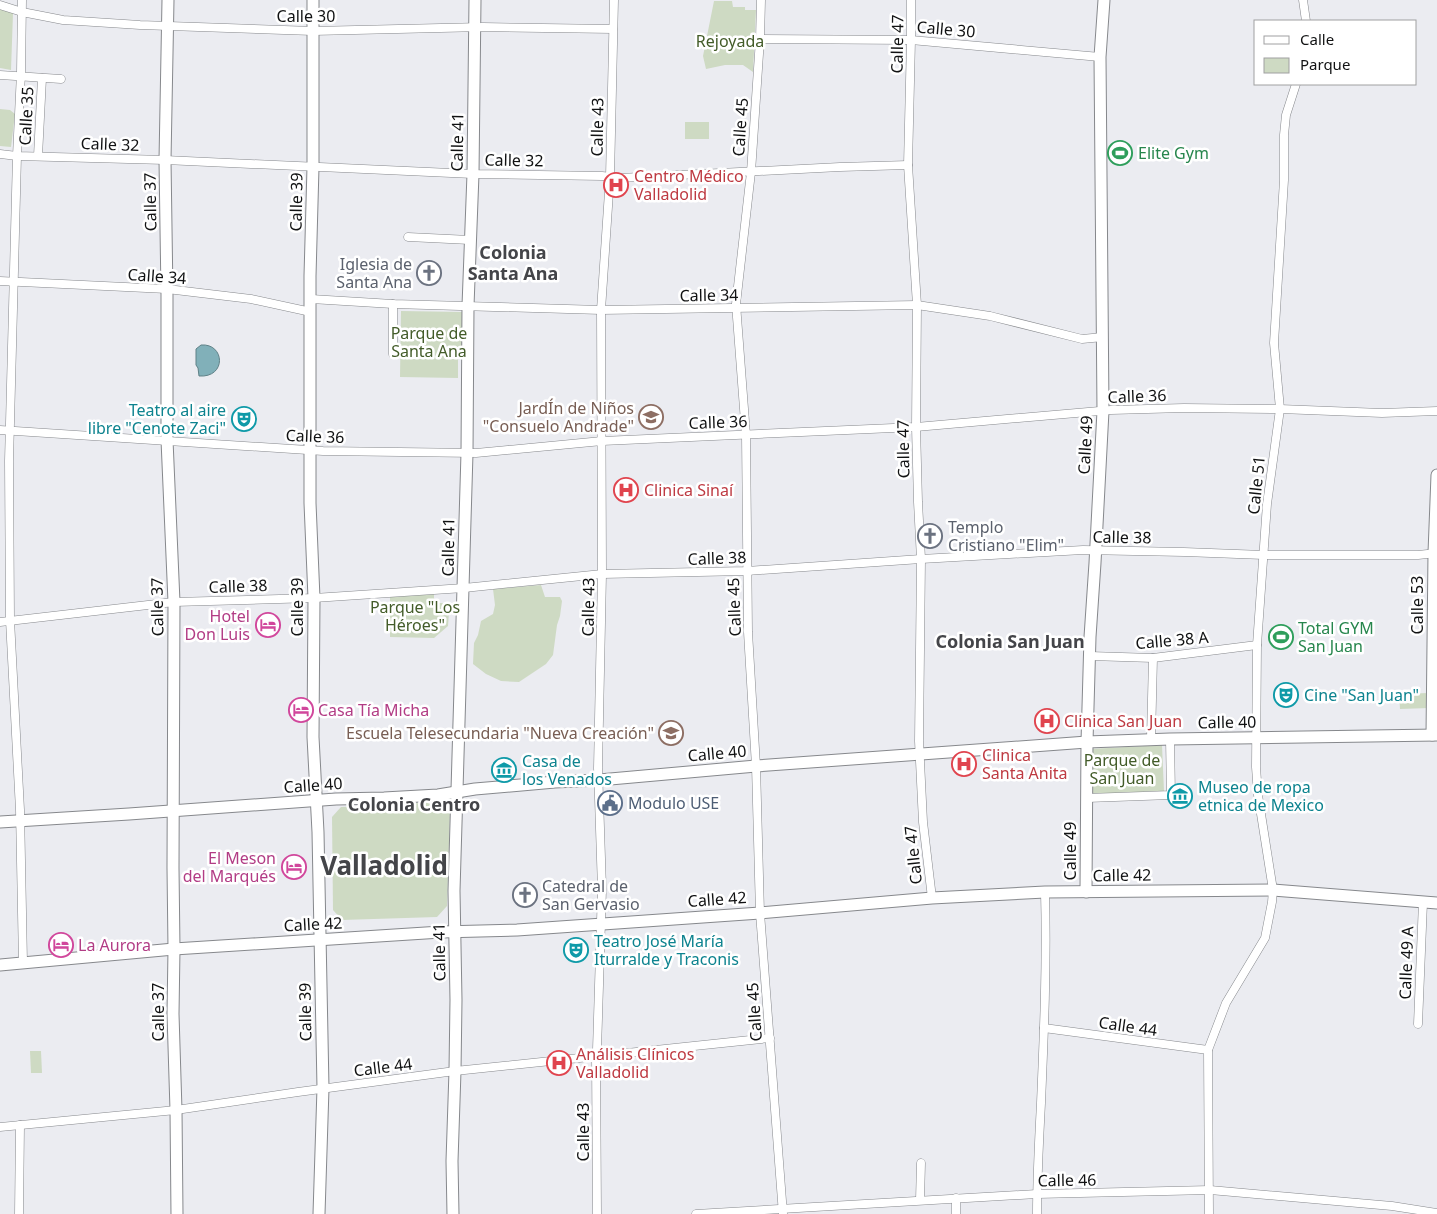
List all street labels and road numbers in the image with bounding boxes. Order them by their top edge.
street label: Calle 30 [277,5,335,27]
street label: Calle 47 [885,14,909,74]
street label: Calle 30 [916,15,976,43]
street label: Calle 35 [13,86,39,146]
street label: Calle 43 [585,97,609,157]
street label: Calle 45 [727,97,753,157]
street label: Calle 41 [445,112,469,172]
street label: Calle 32 [80,132,140,156]
street label: Calle 32 [484,148,544,172]
street label: Calle 37 [138,172,162,232]
street label: Calle 39 [284,172,308,232]
street label: Calle 34 [127,263,187,289]
street label: Calle 34 [679,283,739,307]
street label: Calle 36 [1107,384,1167,408]
street label: Calle 36 [688,410,748,434]
street label: Calle 49 [1072,415,1098,475]
street label: Calle 47 [891,419,915,479]
street label: Calle 36 [285,424,345,448]
street label: Calle 51 [1242,455,1270,515]
street label: Calle 41 [436,517,460,577]
street label: Calle 38 [1092,525,1152,549]
street label: Calle 38 [687,546,747,570]
street label: Calle 38 [208,574,268,598]
street label: Calle 53 [1406,576,1428,634]
street label: Calle 37 [145,577,169,637]
street label: Calle 43 [576,577,600,637]
street label: Calle 45 [722,577,746,637]
street label: Calle 39 [286,578,308,636]
street label: Calle 38 A [1135,626,1210,654]
street label: Calle 40 [1197,710,1257,734]
street label: Calle 40 [687,739,747,767]
street label: Calle 40 [283,772,343,798]
street label: Calle 49 [1059,822,1081,880]
street label: Calle 47 [899,825,927,885]
street label: Calle 42 [1092,863,1152,887]
street label: Calle 42 [687,886,747,912]
street label: Calle 42 [283,911,343,937]
street label: Calle 41 [427,922,451,982]
street label: Calle 49 A [1394,925,1418,1000]
street label: Calle 39 [293,982,317,1042]
street label: Calle 45 [741,982,767,1042]
street label: Calle 37 [147,983,169,1041]
street label: Calle 44 [1097,1011,1159,1041]
street label: Calle 44 [352,1052,414,1082]
street label: Calle 43 [572,1103,594,1161]
street label: Calle 46 [1037,1168,1097,1192]

